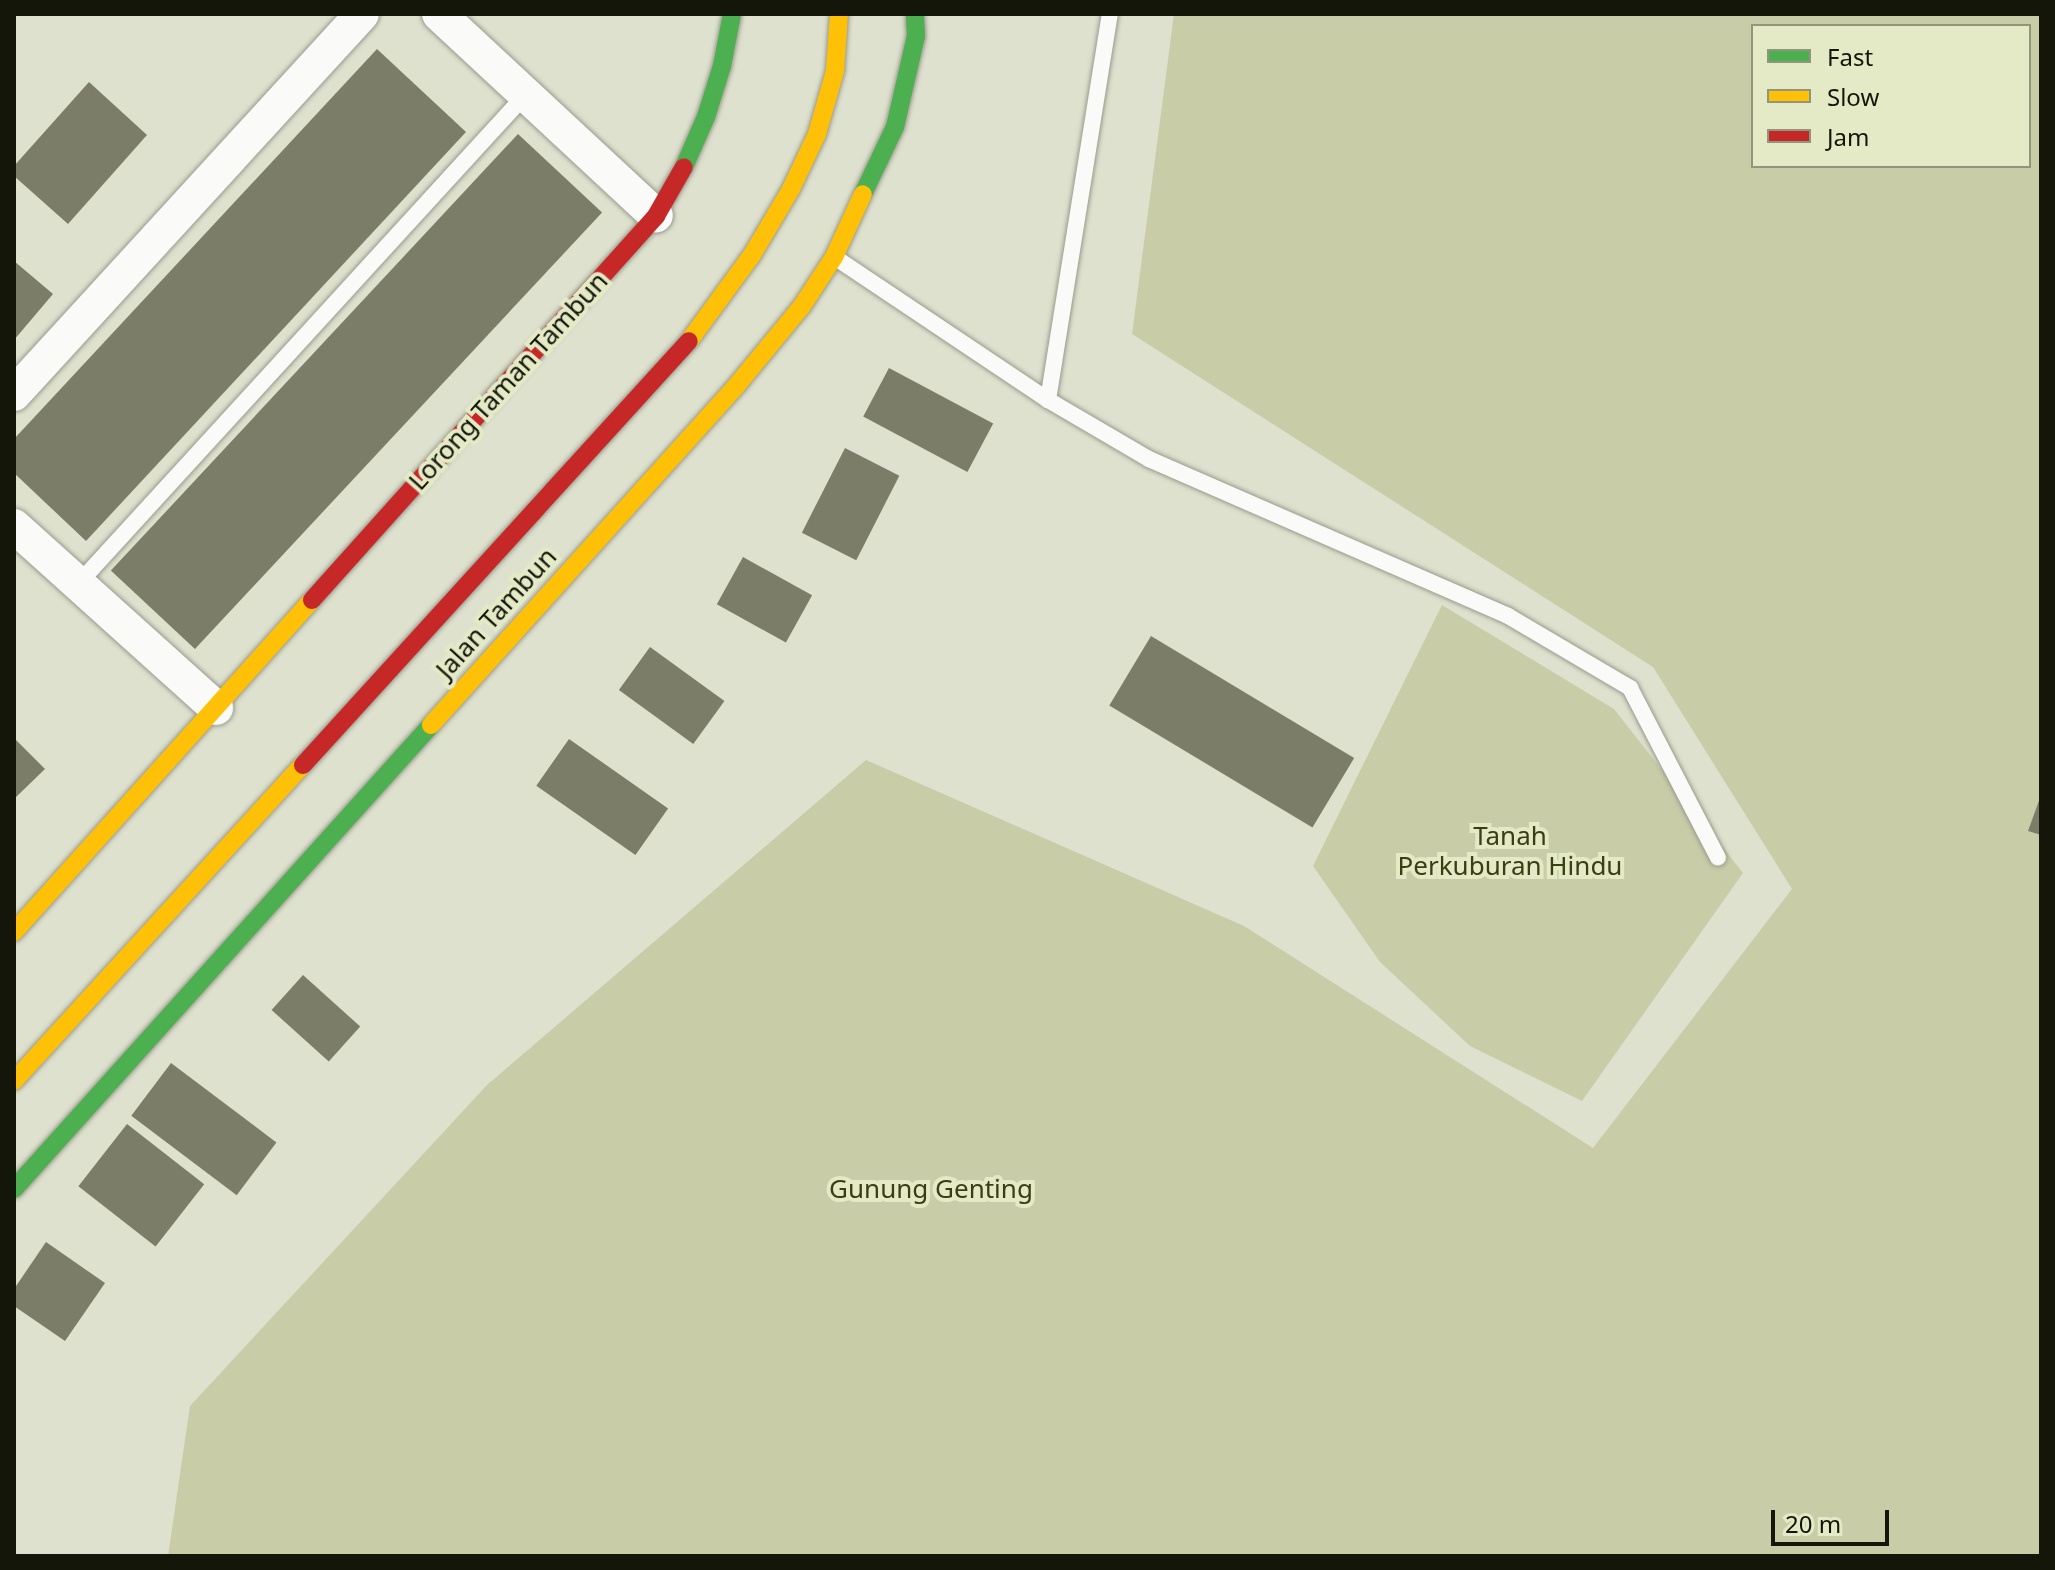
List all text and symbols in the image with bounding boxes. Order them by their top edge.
legend [1751,24,2031,168]
text: Fast [1827,40,1873,73]
text: Slow [1827,80,1879,113]
text: Jam [1827,120,1869,153]
street label: Lorong Taman Tambun [402,266,614,496]
street label: Jalan Tambun [429,541,563,685]
park label: Tanah Perkuburan Hindu [1398,820,1622,882]
park label: Gunung Genting [829,1173,1033,1205]
scale bar [1775,1494,1893,1544]
text: 20 m [1785,1507,1841,1540]

